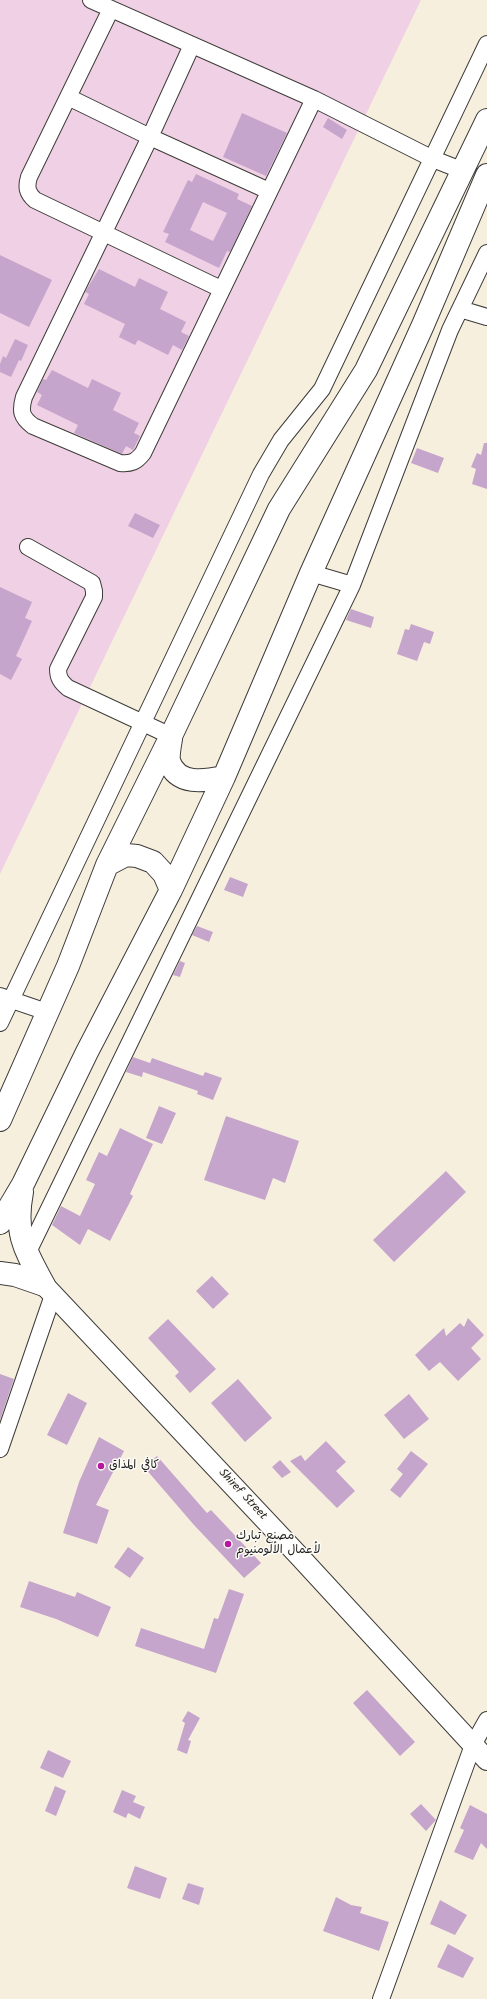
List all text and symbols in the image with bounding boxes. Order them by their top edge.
place label: كافي المذاق [109,1459,159,1473]
marker: كافي المذاق [96,1461,106,1471]
street label: Shiref Street [215,1466,269,1524]
place label: مصنع تبارك لأعمال الألومنيوم [236,1530,320,1558]
marker: مصنع تبارك لأعمال الألومنيوم [223,1539,233,1549]

